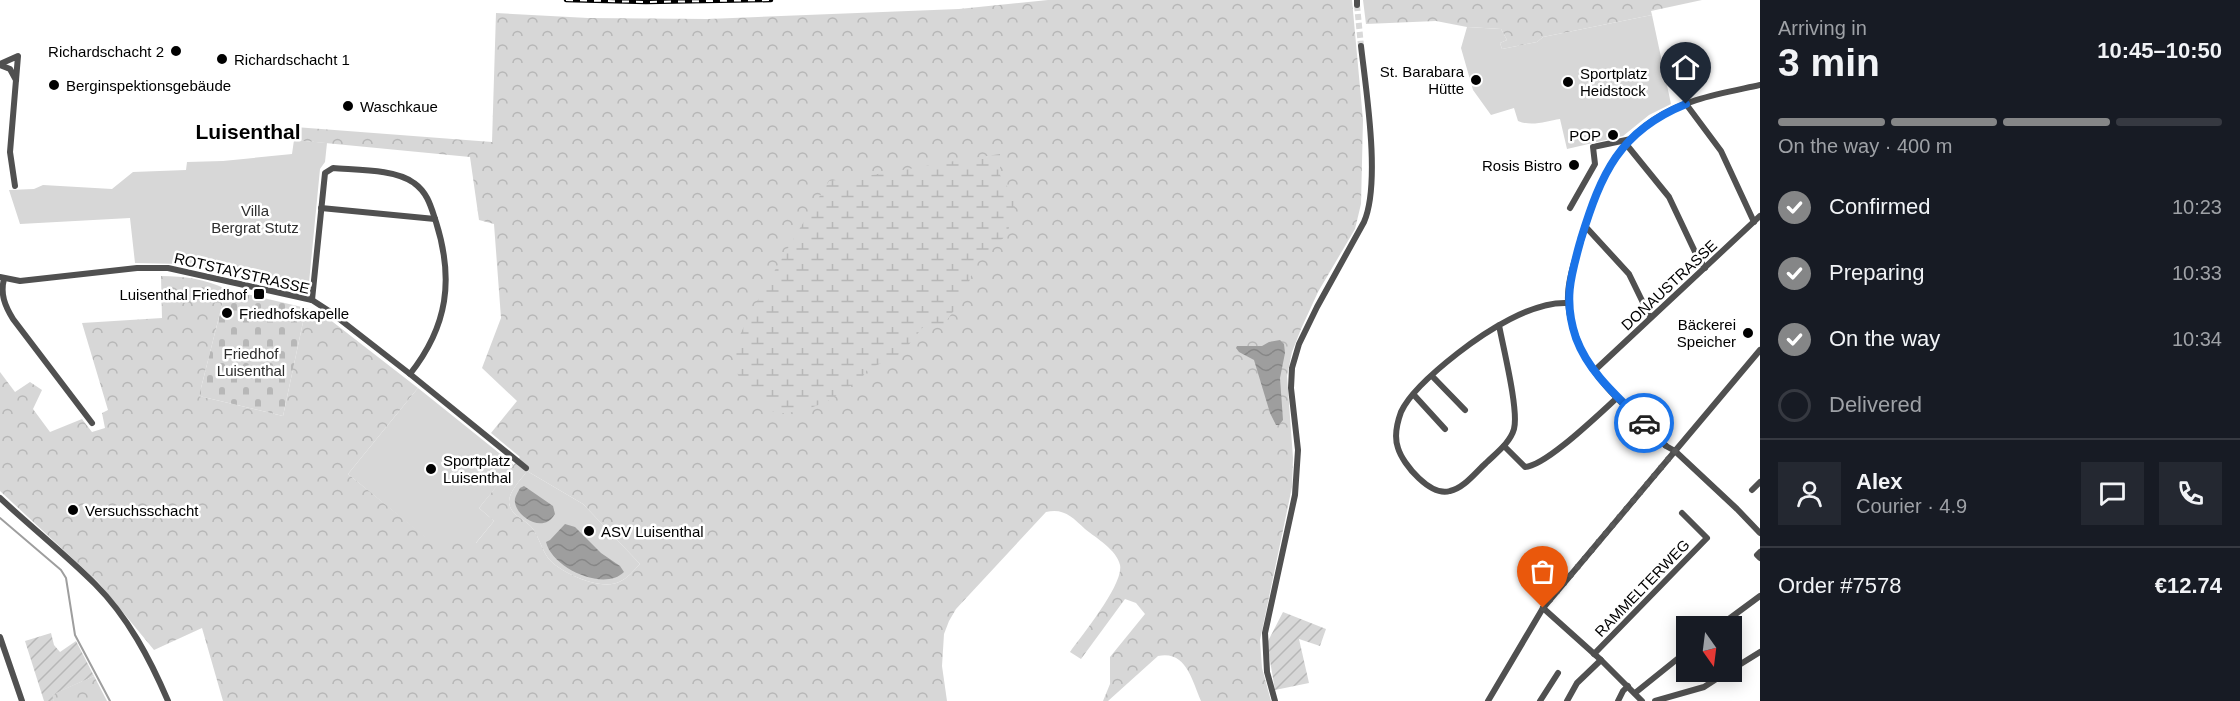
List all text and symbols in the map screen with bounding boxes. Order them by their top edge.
text: Arriving in [1778,17,1867,39]
text: 10:45–10:50 [2097,38,2222,63]
text: 3 min [1778,41,1880,84]
pin [1660,42,1711,104]
place label: Richardschacht 2 [48,43,164,60]
marker: Richardschacht 2 [169,44,183,58]
place label: Richardschacht 1 [234,51,350,68]
icon: home [1669,51,1702,84]
marker: Richardschacht 1 [215,52,229,66]
place label: St. Barabara Hütte [1380,63,1465,97]
place label: Sportplatz Heidstock [1580,65,1648,99]
marker: St. Barabara Hütte [1469,73,1483,87]
marker: Sportplatz Heidstock [1561,75,1575,89]
place label: Berginspektionsgebäude [66,77,231,94]
marker: Berginspektionsgebäude [47,78,61,92]
place label: Waschkaue [360,98,438,115]
marker: Waschkaue [341,99,355,113]
district label: Luisenthal [195,120,301,143]
place label: POP [1569,127,1601,144]
marker: POP [1606,128,1620,142]
text: On the way · 400 m [1778,135,1953,157]
place label: Rosis Bistro [1482,157,1562,174]
marker: Rosis Bistro [1567,158,1581,172]
icon: check [1778,191,1811,224]
text: Confirmed [1829,194,1930,219]
text: 10:23 [2172,196,2222,218]
park label: Villa Bergrat Stutz [211,202,299,236]
street label: DONAUSTRASSE [1618,236,1720,334]
street label: ROTSTAYSTRASSE [173,249,311,297]
icon: check [1778,257,1811,290]
text: Preparing [1829,260,1924,285]
text: 10:33 [2172,262,2222,284]
place label: Luisenthal Friedhof [119,286,248,303]
marker: Luisenthal Friedhof [252,287,266,301]
place label: Friedhofskapelle [239,305,349,322]
marker: Friedhofskapelle [220,306,234,320]
place label: Bäckerei Speicher [1677,316,1736,350]
icon: check [1778,323,1811,356]
marker: Bäckerei Speicher [1741,326,1755,340]
text: On the way [1829,326,1940,351]
text: 10:34 [2172,328,2222,350]
park label: Friedhof Luisenthal [217,345,285,379]
text: Delivered [1829,392,1922,417]
courier [1614,393,1674,453]
icon: car [1628,407,1661,440]
place label: Sportplatz Luisenthal [443,452,511,486]
marker: Sportplatz Luisenthal [424,462,438,476]
button: person [1778,462,1841,525]
button: chat [2081,462,2144,525]
button: phone [2159,462,2222,525]
text: Alex [1856,469,1902,494]
text: Courier · 4.9 [1856,495,1967,517]
place label: Versuchsschacht [85,502,199,519]
marker: Versuchsschacht [66,503,80,517]
place label: ASV Luisenthal [601,523,704,540]
marker: ASV Luisenthal [582,524,596,538]
street label: RAMMELTERWEG [1591,536,1693,640]
pin [1517,546,1568,608]
icon: bag [1526,555,1559,588]
text: Order #7578 [1778,573,1902,598]
text: €12.74 [2155,573,2222,598]
north arrow [1676,616,1742,682]
map controls [1676,616,1742,682]

